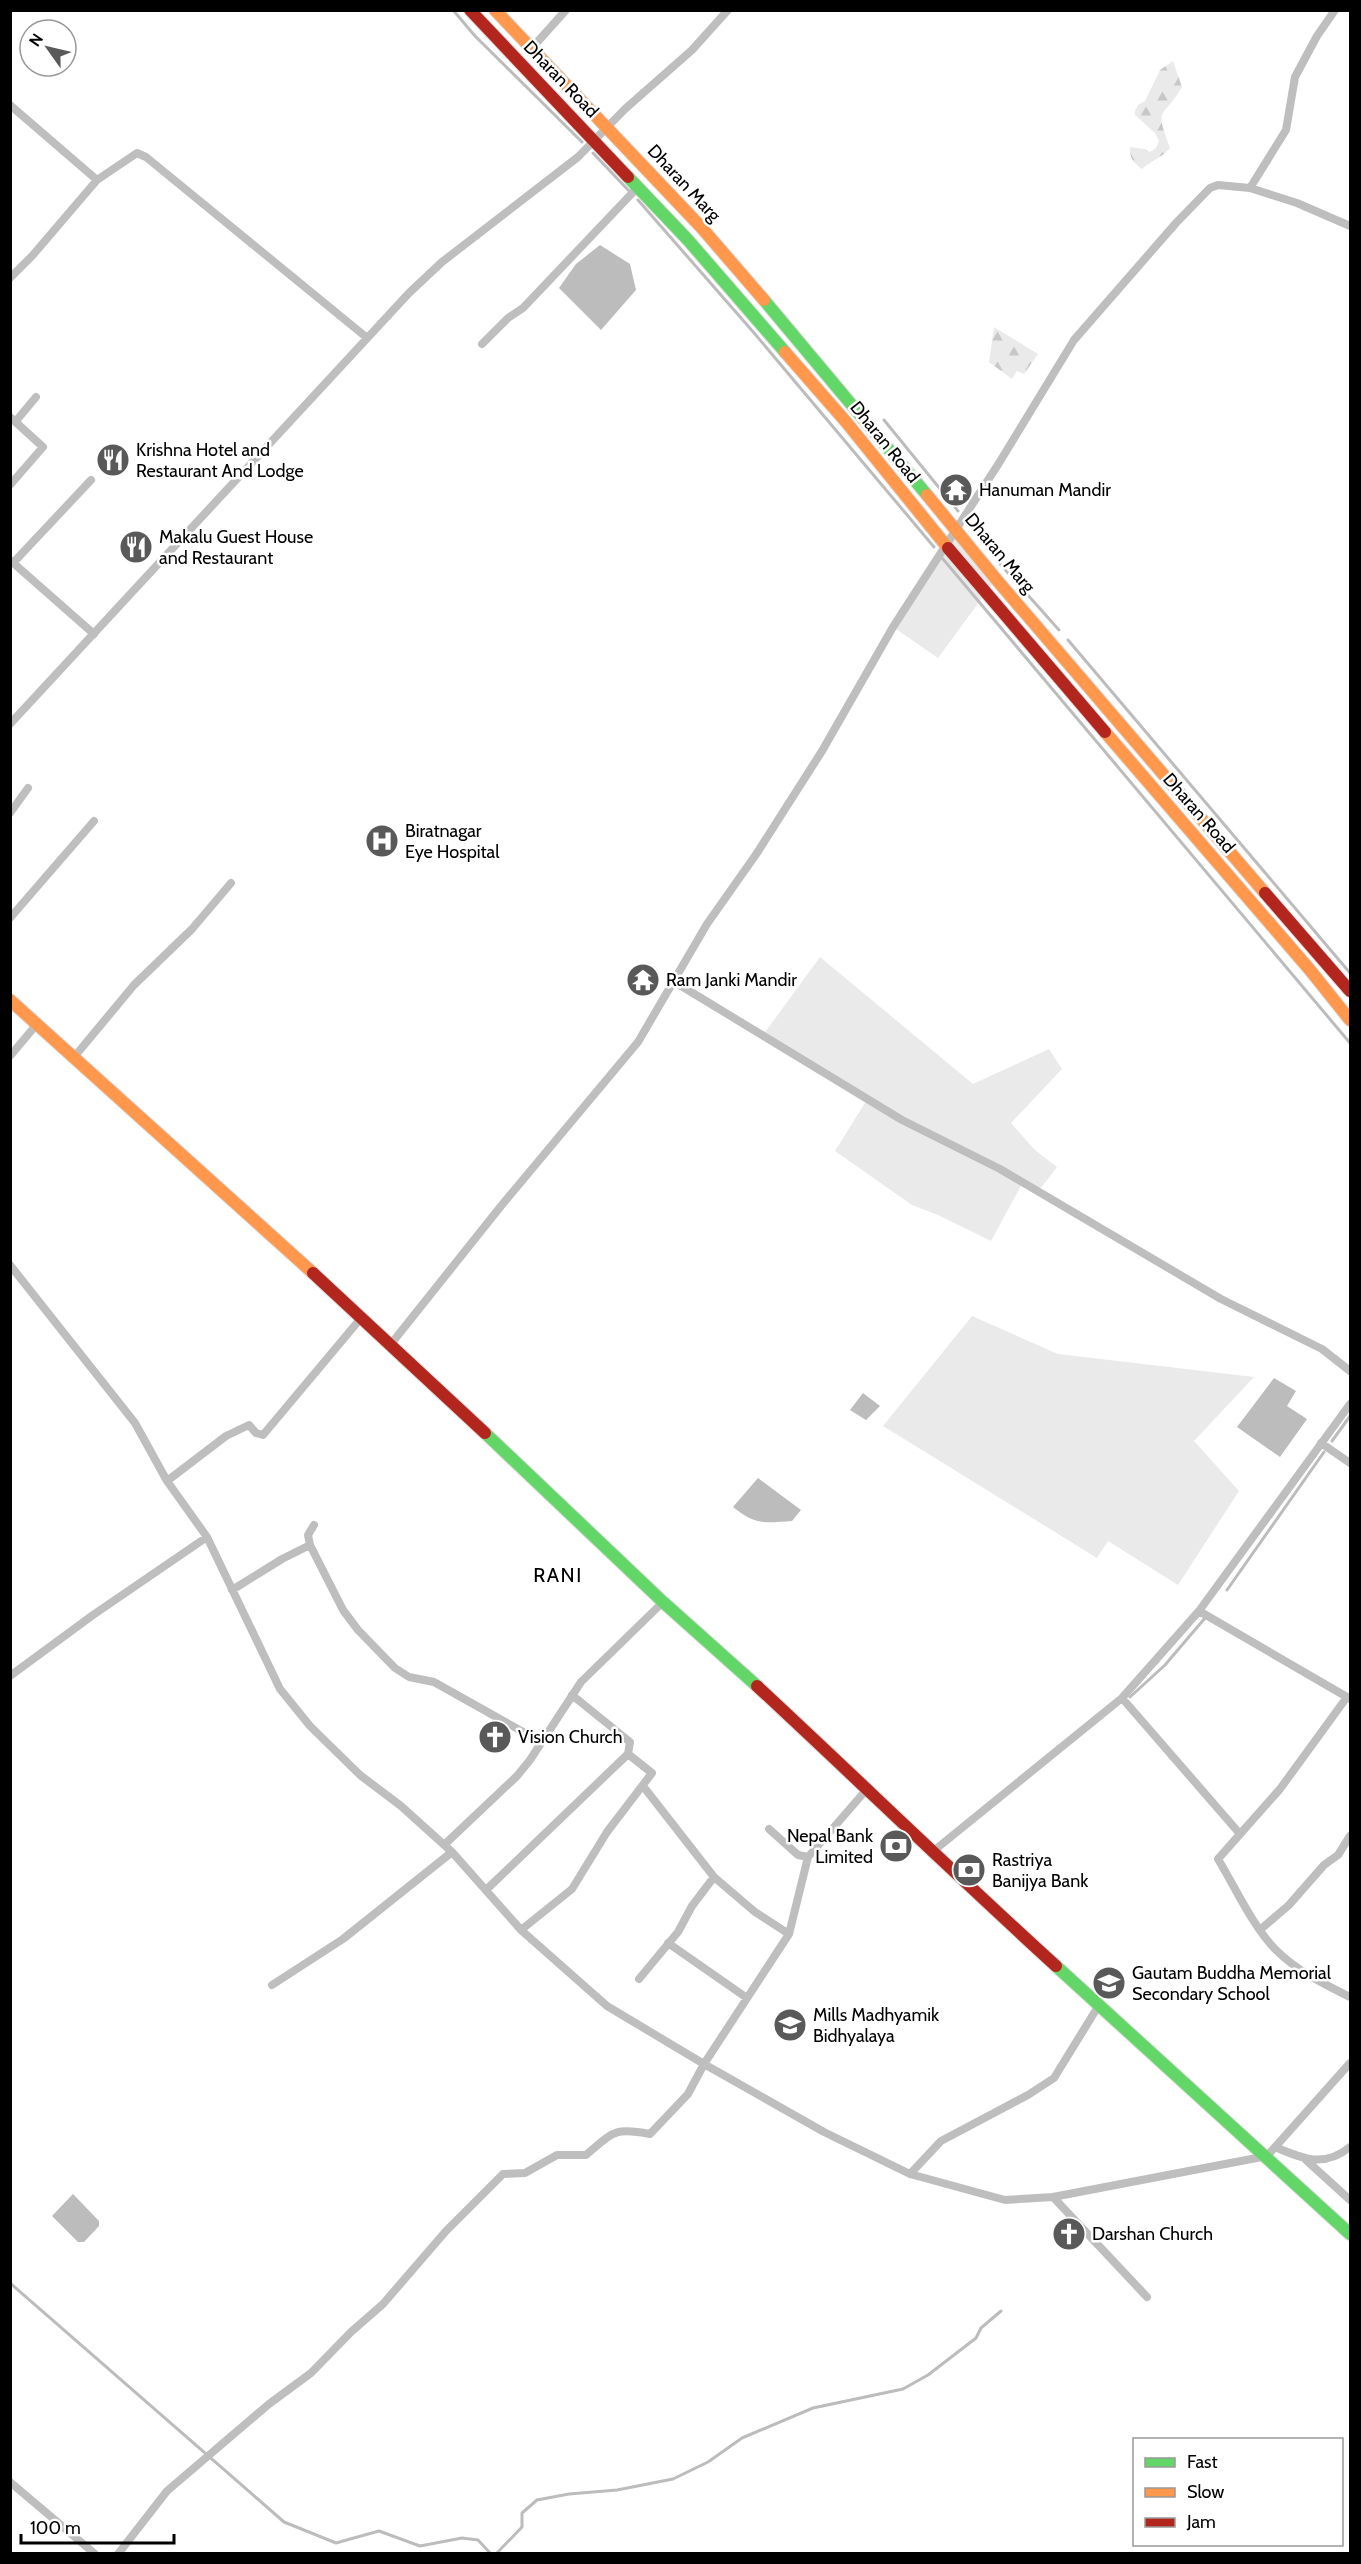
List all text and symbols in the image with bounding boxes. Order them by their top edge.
north arrow [18,18,78,78]
text: N [25,30,47,50]
street label: Dharan Road [519,36,603,122]
street label: Dharan Marg [643,140,726,227]
street label: Dharan Road [845,397,925,487]
place label: Krishna Hotel and Restaurant And Lodge [136,439,304,482]
restaurant icon: Krishna Hotel and Restaurant And Lodge [95,442,131,478]
temple icon: Hanuman Mandir [938,472,974,508]
place label: Hanuman Mandir [979,479,1111,501]
street label: Dharan Marg [960,509,1040,598]
place label: Makalu Guest House and Restaurant [159,526,313,569]
restaurant icon: Makalu Guest House and Restaurant [118,529,154,565]
street label: Dharan Road [1158,769,1240,857]
place label: Biratnagar Eye Hospital [405,820,500,863]
hospital icon: Biratnagar Eye Hospital [364,823,400,859]
temple icon: Ram Janki Mandir [625,962,661,998]
place label: Ram Janki Mandir [666,969,797,991]
district label: RANI [533,1563,583,1587]
church icon: Vision Church [477,1719,513,1755]
place label: Vision Church [518,1726,623,1748]
place label: Nepal Bank Limited [787,1825,874,1868]
bank icon: Nepal Bank Limited [878,1828,914,1864]
place label: Rastriya Banijya Bank [992,1849,1089,1892]
bank icon: Rastriya Banijya Bank [951,1852,987,1888]
place label: Gautam Buddha Memorial Secondary School [1132,1962,1332,2005]
school or university icon: Gautam Buddha Memorial Secondary School [1091,1965,1127,2001]
place label: Mills Madhyamik Bidhyalaya [813,2004,940,2047]
school or university icon: Mills Madhyamik Bidhyalaya [772,2007,808,2043]
church icon: Darshan Church [1051,2216,1087,2252]
place label: Darshan Church [1092,2223,1213,2245]
legend [1133,2438,1343,2546]
text: Fast [1187,2451,1218,2473]
text: Slow [1187,2481,1224,2503]
scale bar [21,2507,174,2545]
text: Jam [1186,2511,1216,2533]
text: 100 m [30,2517,81,2539]

